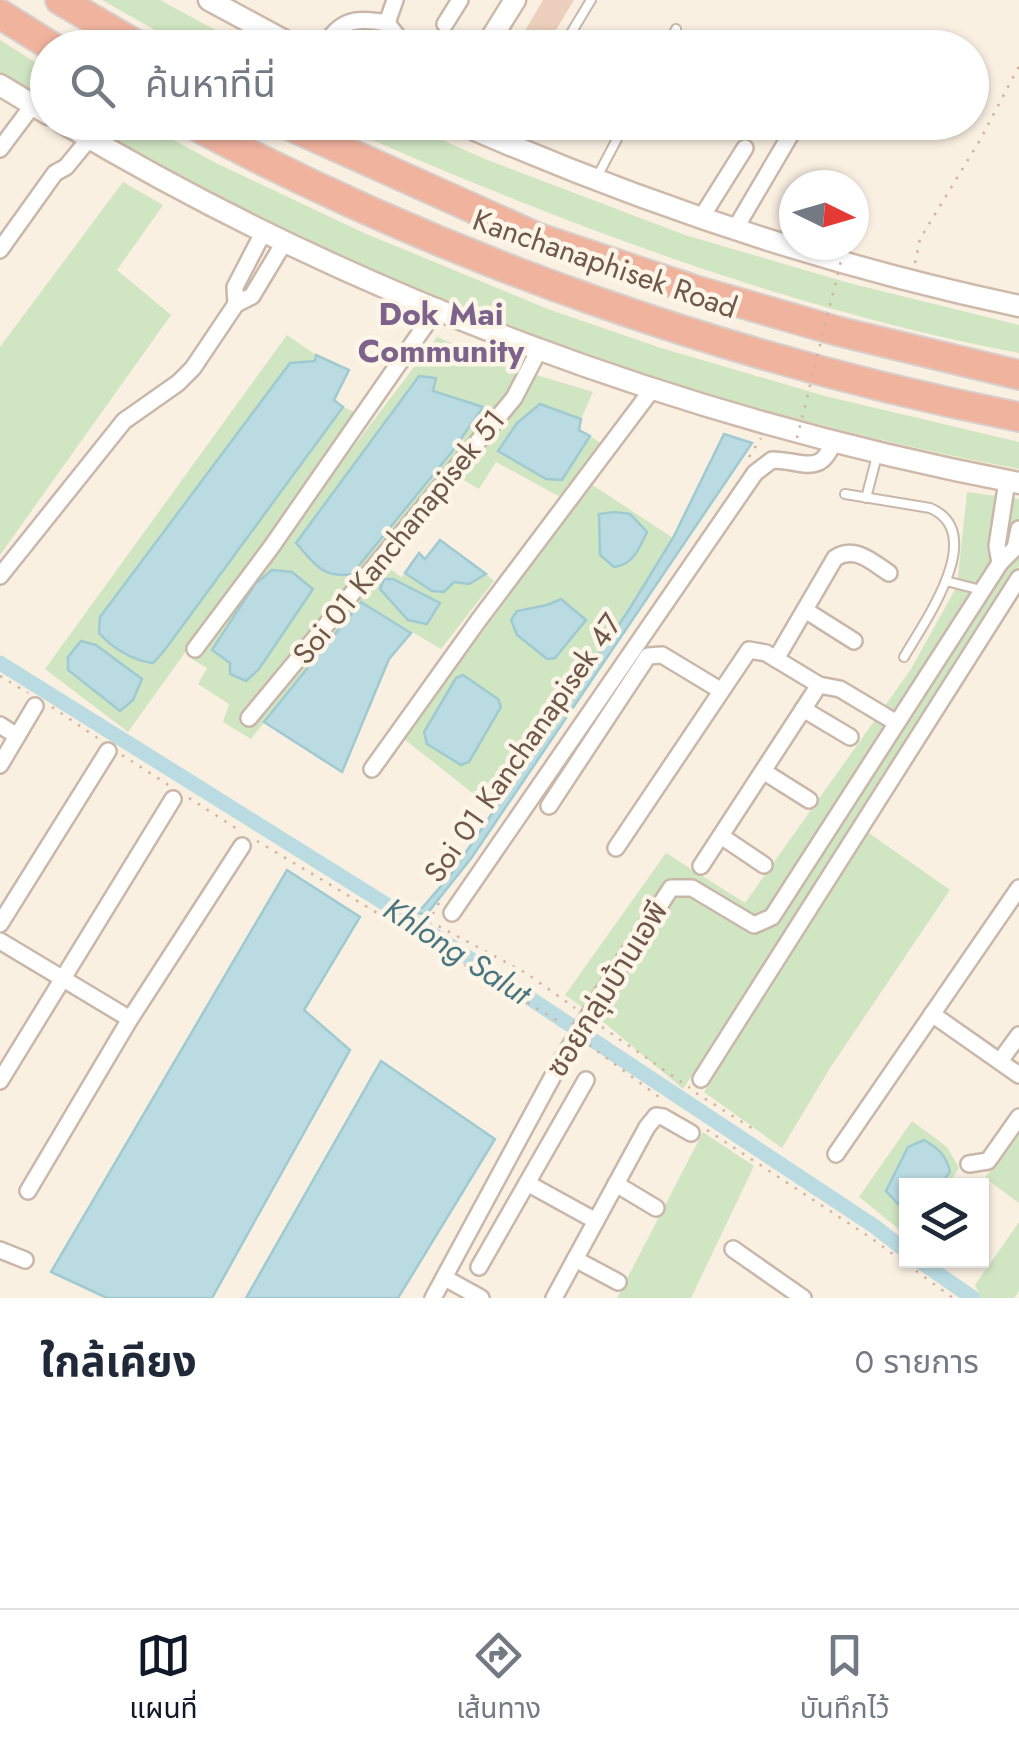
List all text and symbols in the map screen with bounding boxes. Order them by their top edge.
search box [30,30,989,140]
text: ค้นหาที่นี่ [145,56,276,111]
icon: search [65,58,120,113]
north arrow [779,170,869,260]
street label: Kanchanaphisek Road [467,198,743,329]
district label: Dok Mai Community [358,291,524,374]
street label: Soi 01 Kanchanapisek 51 [282,400,515,673]
street label: Soi 01 Kanchanapisek 47 [413,604,632,891]
water label: Khlong Salut [374,886,542,1017]
street label: ซอยกลุ่มบ้านเอพี [535,892,678,1085]
map controls [899,1178,989,1268]
button: layers [899,1178,989,1268]
text: ใกล้เคียง [40,1331,197,1392]
text: 0 รายการ [855,1339,979,1385]
tab: แผนที่ [129,1628,198,1731]
tab: เส้นทาง [456,1628,541,1731]
tab: บันทึกไว้ [800,1628,890,1731]

